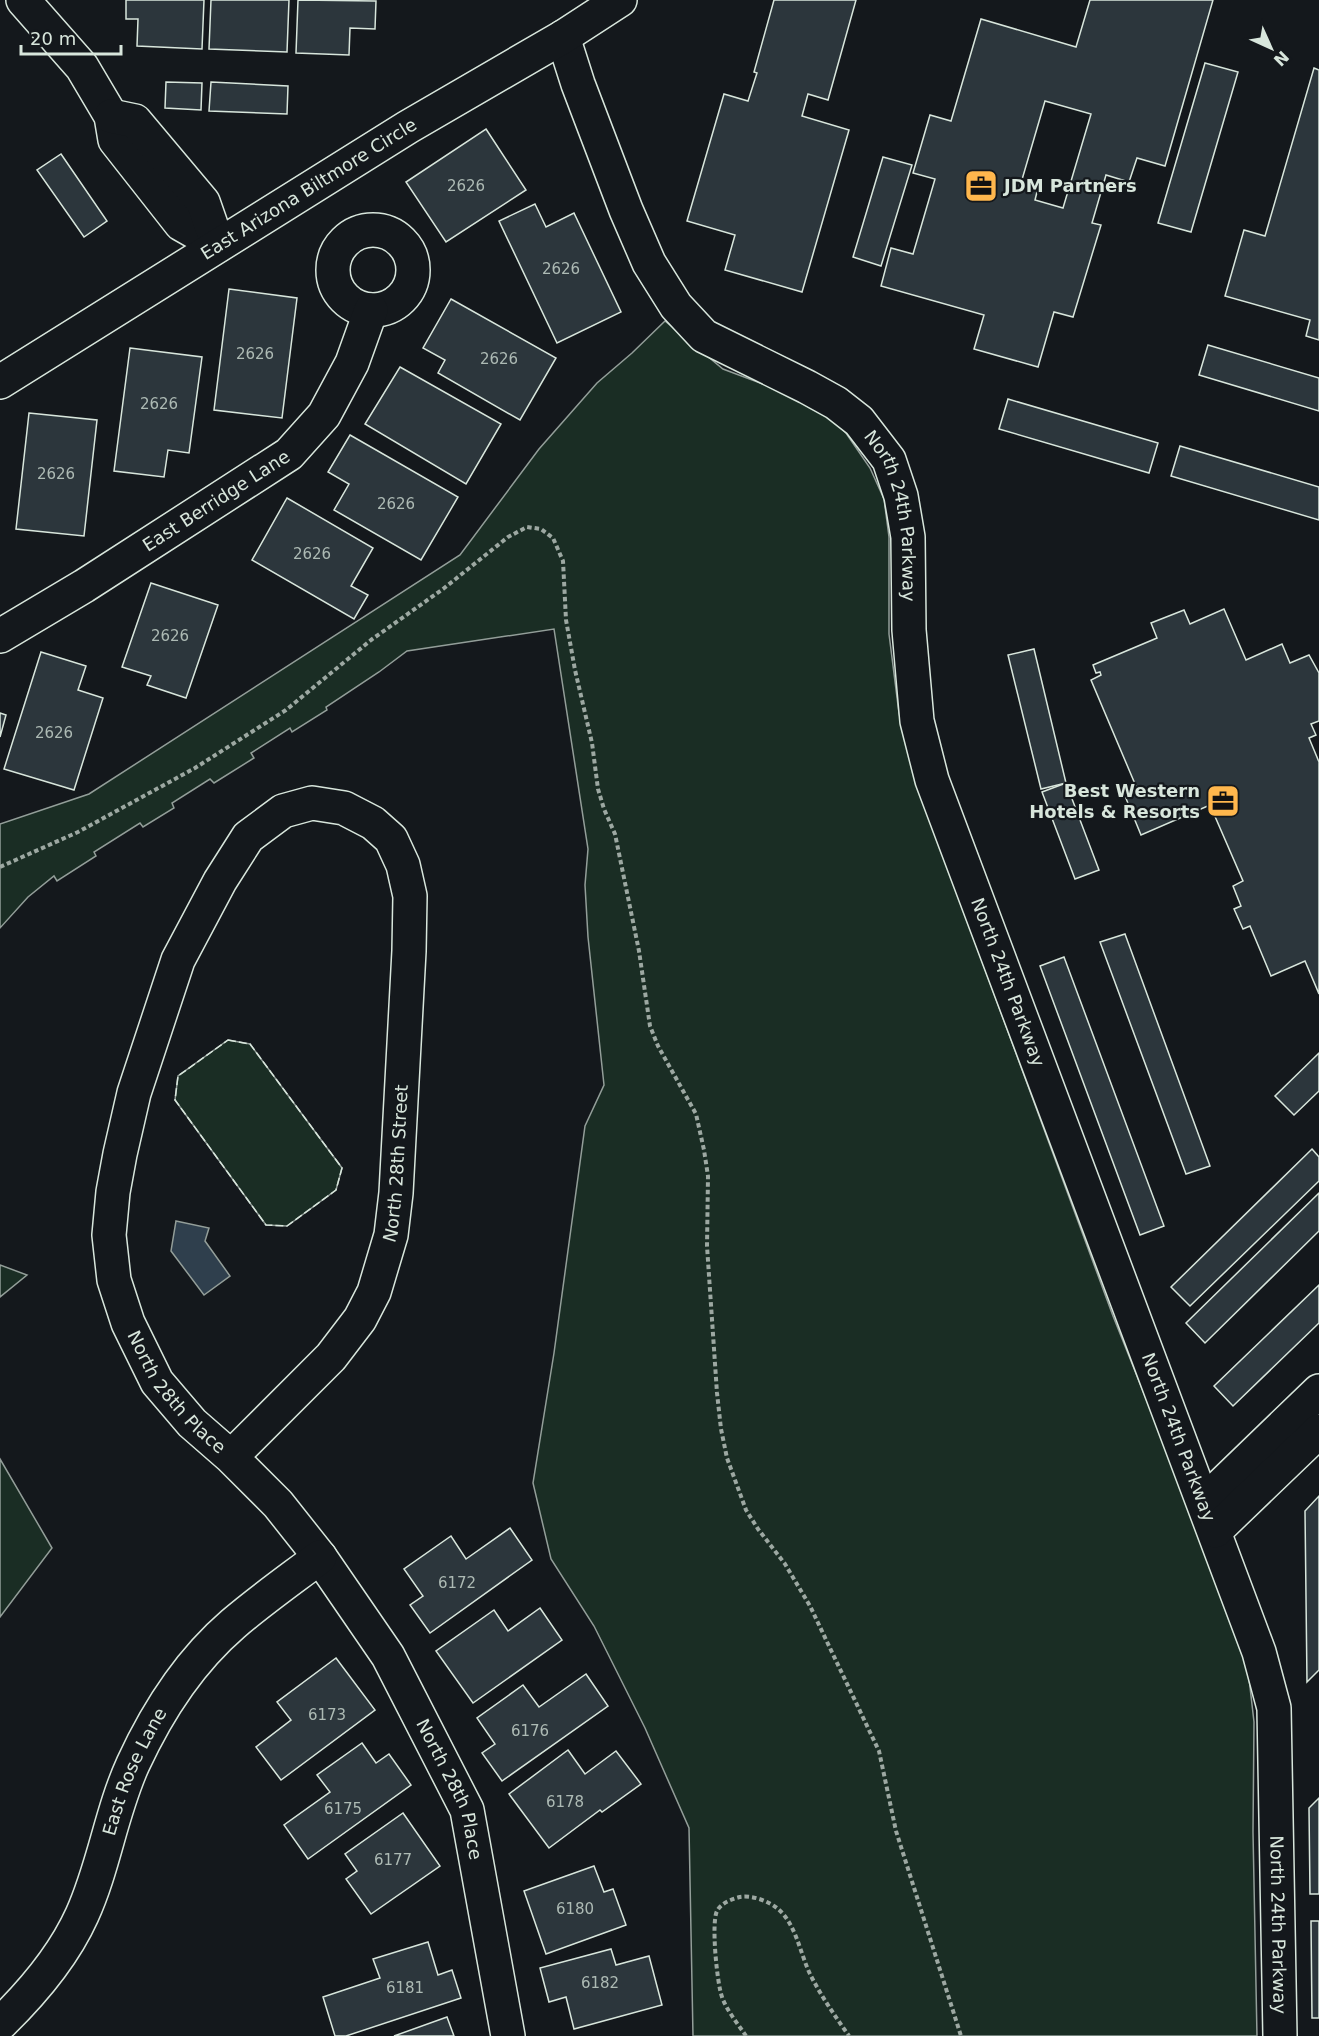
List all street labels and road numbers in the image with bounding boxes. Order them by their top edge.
street label: East Arizona Biltmore Circle [197,113,420,264]
street label: North 24th Parkway [860,426,920,602]
street label: East Berridge Lane [138,445,293,556]
street label: North 24th Parkway [967,895,1050,1070]
street label: North 28th Street [378,1084,412,1245]
street label: North 28th Place [123,1327,230,1458]
street label: North 24th Parkway [1138,1350,1220,1525]
street label: East Rose Lane [98,1704,171,1838]
street label: North 28th Place [412,1715,487,1861]
street label: North 24th Parkway [1266,1835,1291,2014]

